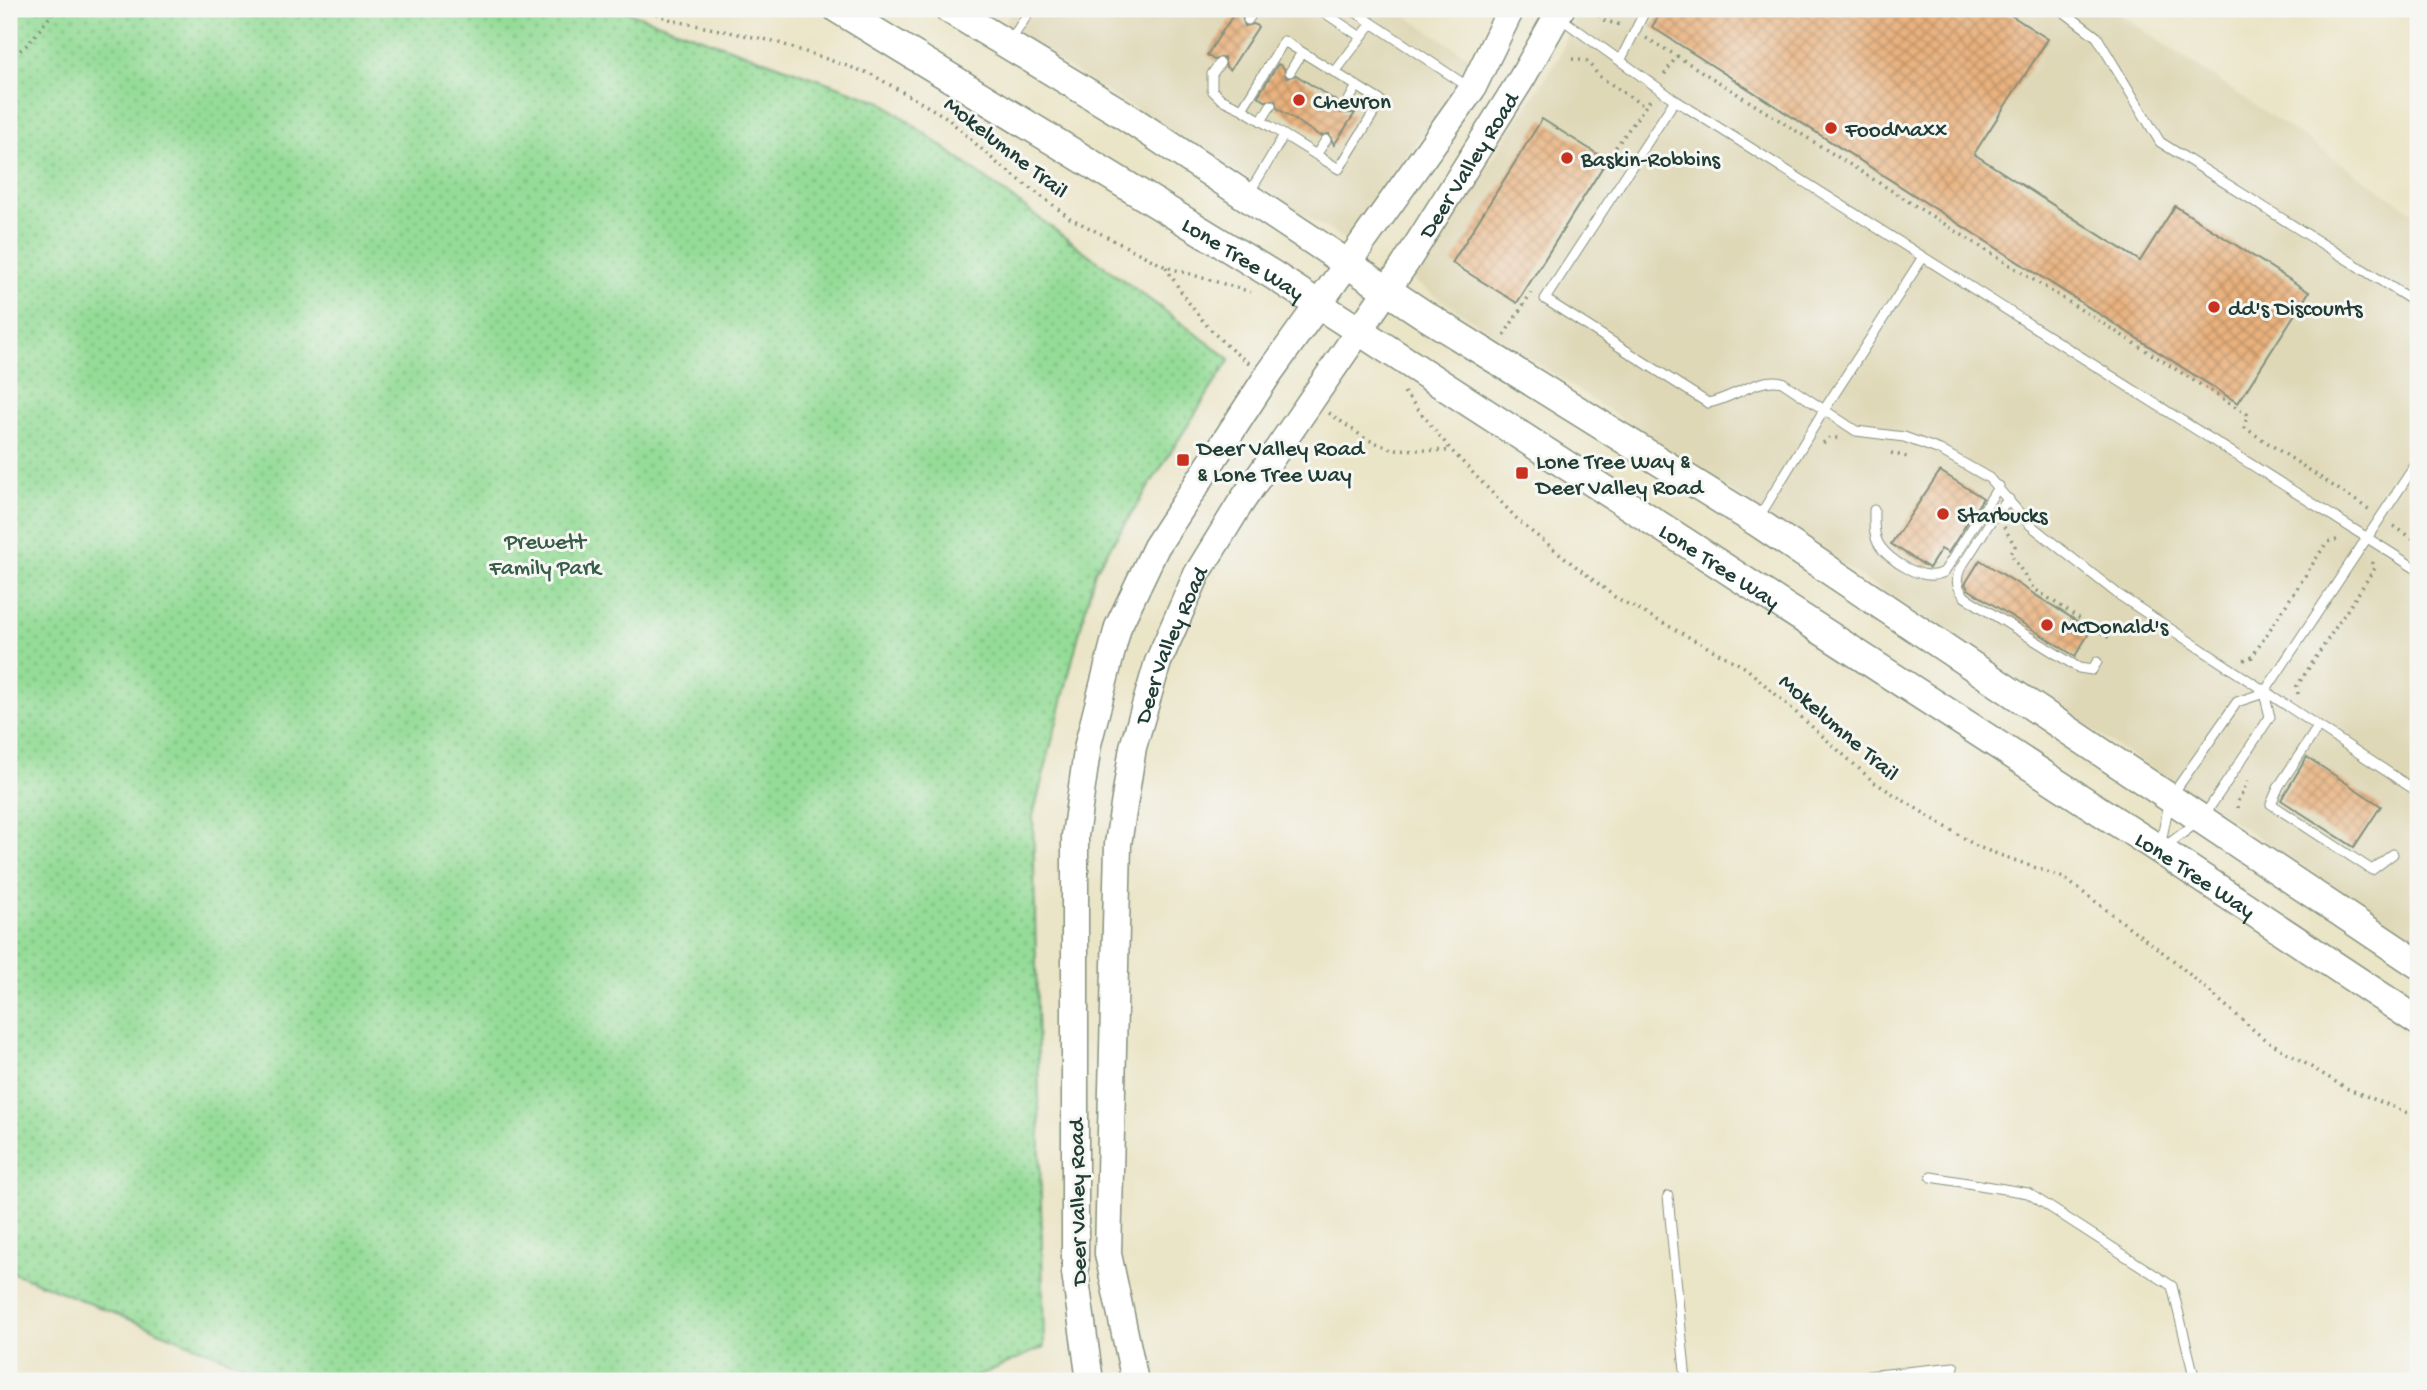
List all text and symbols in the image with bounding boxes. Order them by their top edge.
street label: Deer Valley Road [1414,87,1527,246]
place label: Chevron [1313,90,1391,117]
street label: Mokelumne Trail [937,92,1072,206]
marker: Chevron [1291,92,1307,108]
place label: FoodMaxx [1844,118,1947,145]
marker: FoodMaxx [1823,120,1839,136]
place label: Baskin-Robbins [1580,148,1721,175]
marker: Baskin-Robbins [1559,150,1575,166]
street label: Lone Tree Way [1176,213,1308,309]
place label: dd's Discounts [2228,297,2363,324]
marker: dd's Discounts [2206,299,2222,315]
place label: Deer Valley Road & Lone Tree Way [1195,437,1365,490]
place label: Lone Tree Way & Deer Valley Road [1534,450,1704,503]
marker: Deer Valley Road & Lone Tree Way [1175,452,1191,468]
marker: Lone Tree Way & Deer Valley Road [1514,465,1530,481]
place label: Starbucks [1957,504,2048,531]
marker: Starbucks [1935,506,1951,522]
street label: Lone Tree Way [1653,519,1784,617]
park label: Prewett Family Park [488,530,604,583]
street label: Deer Valley Road [1130,561,1216,729]
place label: McDonald's [2061,615,2169,642]
marker: McDonald's [2039,617,2055,633]
street label: Mokelumne Trail [1772,669,1903,788]
street label: Lone Tree Way [2129,827,2259,926]
street label: Deer Valley Road [1065,1117,1094,1288]

